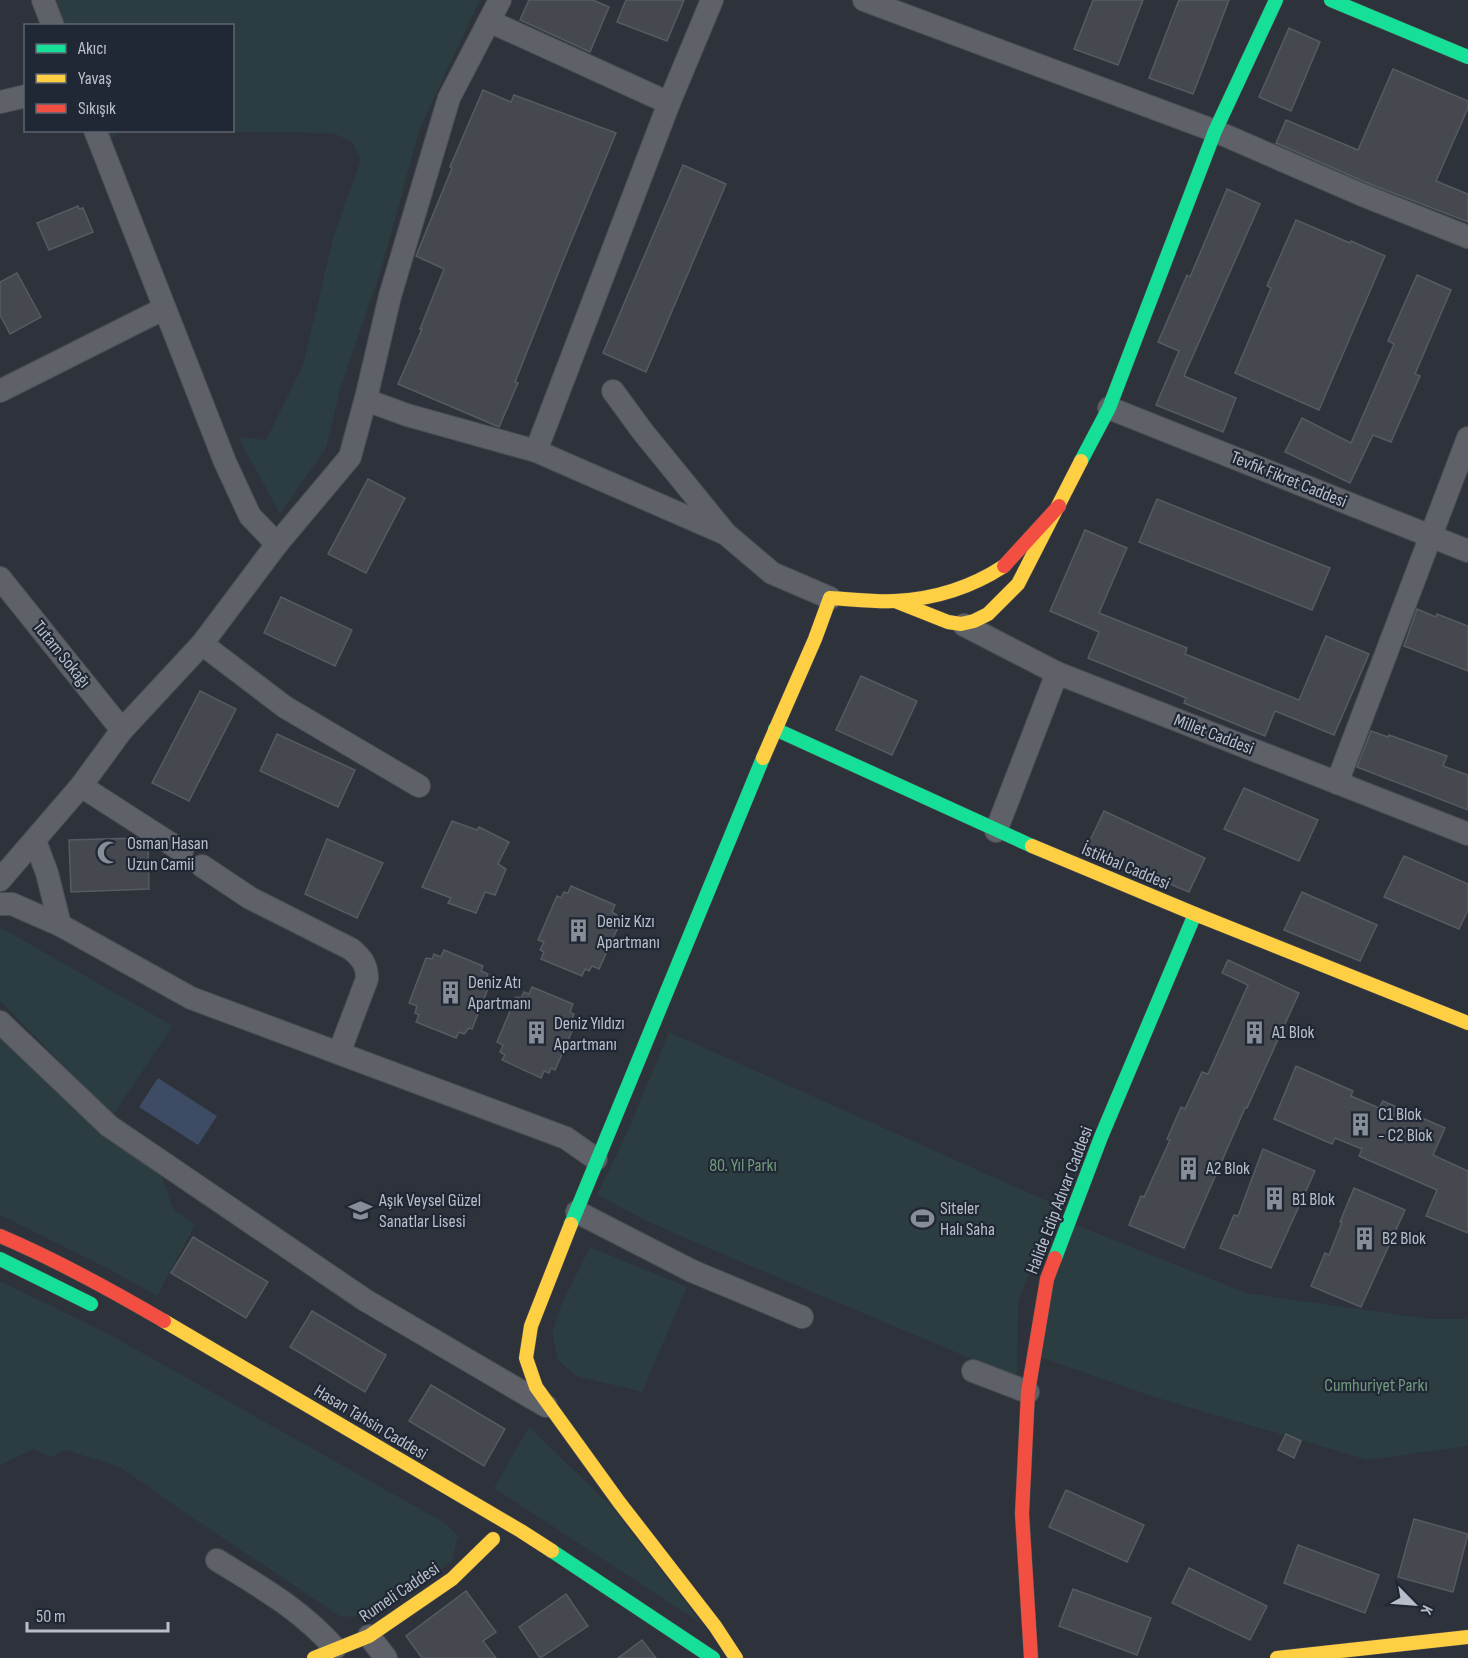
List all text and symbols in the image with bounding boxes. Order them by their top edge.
legend [24,24,234,132]
text: Akıcı [77,38,107,59]
text: Yavaş [78,68,112,89]
text: Sıkışık [78,98,116,119]
street label: Tevfik Fikret Caddesi [1228,447,1350,512]
street label: Tutam Sokağı [28,617,95,692]
street label: Millet Caddesi [1171,710,1257,759]
place label: Osman Hasan Uzun Camii [127,833,209,875]
street label: İstikbal Caddesi [1079,838,1173,894]
mosque icon: Osman Hasan Uzun Camii [96,840,122,866]
place label: Deniz Kızı Apartmanı [596,911,660,953]
building icon: Deniz Kızı Apartmanı [566,918,592,944]
place label: Deniz Atı Apartmanı [467,972,531,1014]
building icon: Deniz Atı Apartmanı [437,979,463,1005]
place label: Deniz Yıldızı Apartmanı [553,1013,625,1055]
building icon: A1 Blok [1241,1019,1267,1045]
building icon: Deniz Yıldızı Apartmanı [523,1020,549,1046]
place label: A1 Blok [1271,1022,1315,1043]
place label: C1 Blok - C2 Blok [1378,1104,1432,1146]
building icon: C1 Blok - C2 Blok [1347,1111,1373,1137]
street label: Halide Edip Adıvar Caddesi [1022,1123,1097,1277]
park label: 80. Yıl Parkı [709,1155,777,1176]
building icon: A2 Blok [1175,1155,1201,1181]
place label: A2 Blok [1205,1158,1250,1179]
building icon: B1 Blok [1261,1186,1287,1212]
place label: B1 Blok [1292,1189,1335,1210]
place label: Aşık Veysel Güzel Sanatlar Lisesi [378,1190,481,1232]
school or university icon: Aşık Veysel Güzel Sanatlar Lisesi [348,1197,374,1223]
place label: Siteler Halı Saha [940,1198,995,1240]
sports icon: Siteler Halı Saha [909,1205,935,1231]
building icon: B2 Blok [1351,1225,1377,1251]
place label: B2 Blok [1382,1228,1426,1249]
park label: Cumhuriyet Parkı [1324,1375,1428,1396]
street label: Hasan Tahsin Caddesi [310,1380,431,1465]
street label: Rumeli Caddesi [355,1558,443,1627]
north arrow [1384,1574,1444,1634]
scale bar [27,1595,168,1633]
text: K [1416,1602,1437,1617]
text: 50 m [36,1606,66,1627]

